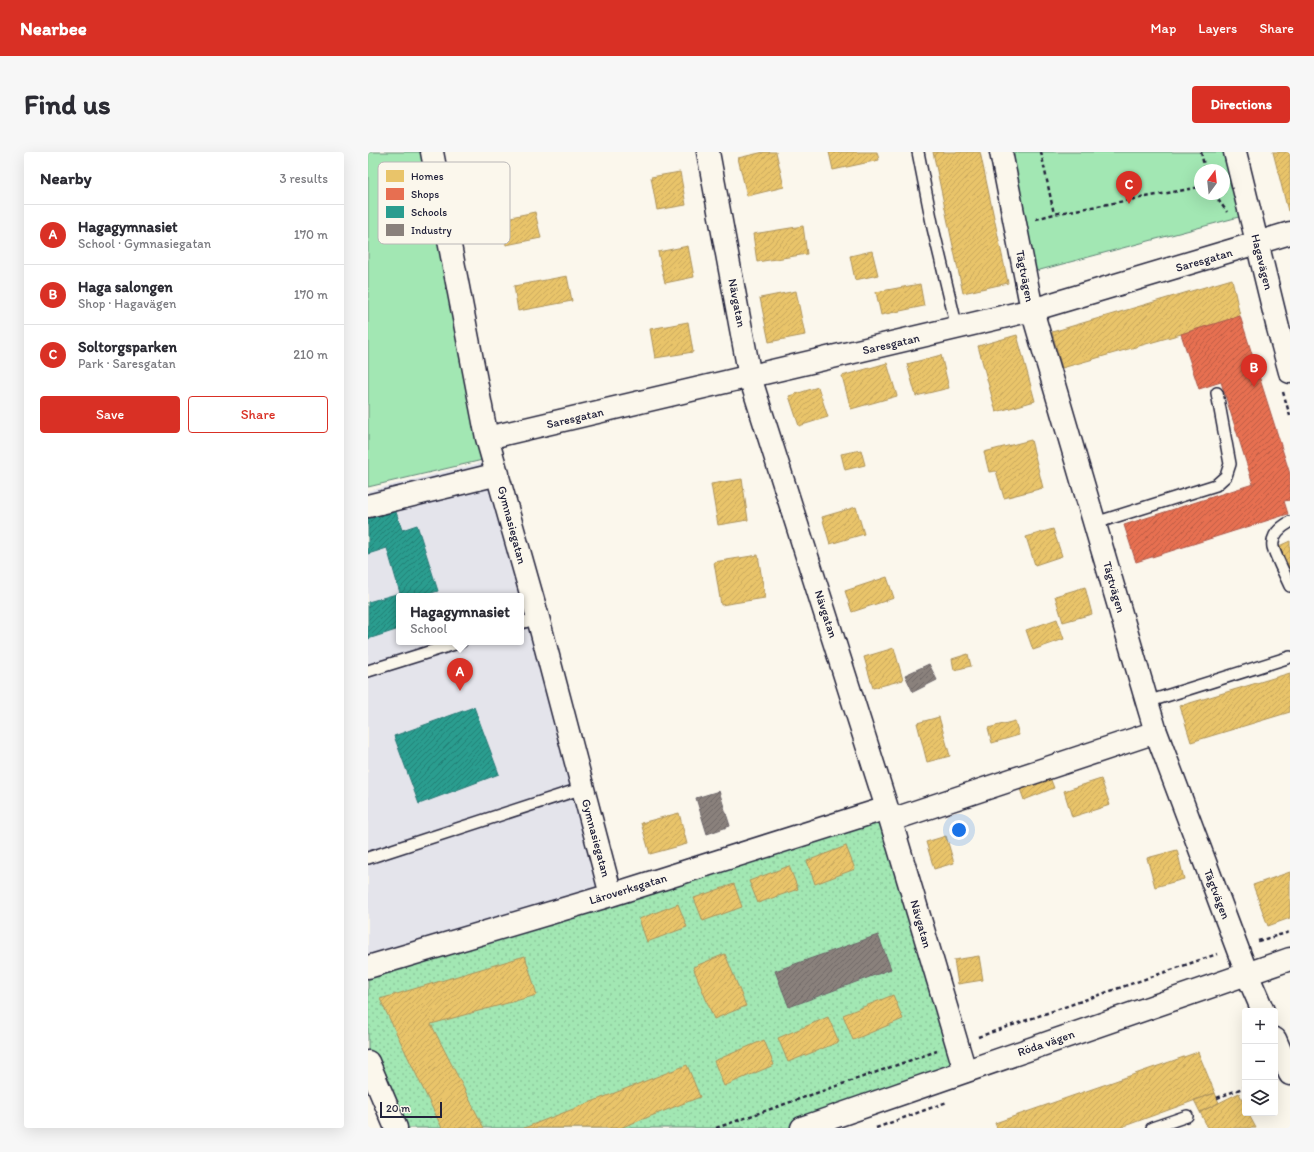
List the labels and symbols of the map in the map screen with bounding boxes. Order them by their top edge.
legend [378,162,510,244]
north arrow [1194,164,1230,200]
text: Homes [411,170,444,183]
pin: C [1116,171,1142,204]
text: Shops [411,188,439,201]
text: Schools [411,206,447,219]
text: Industry [411,224,453,237]
street label: Hagavägen [1248,233,1276,292]
street label: Saresgatan [1174,245,1235,275]
street label: Tägtvägen [1013,249,1037,304]
street label: Nävgatan [725,277,749,329]
street label: Saresgatan [861,330,922,357]
pin: B [1241,354,1267,387]
street label: Saresgatan [545,404,606,431]
street label: Gymnasiegatan [495,484,529,566]
street label: Tägtvägen [1100,560,1128,615]
street label: Nävgatan [812,588,840,640]
pin: A [447,658,473,691]
street label: Gymnasiegatan [579,797,613,879]
your location [949,820,969,840]
street label: Tägtvägen [1201,867,1233,922]
street label: Läroverksgatan [588,870,669,907]
street label: Nävgatan [907,898,935,950]
street label: Röda vägen [1016,1027,1077,1059]
scale bar [380,1100,442,1119]

